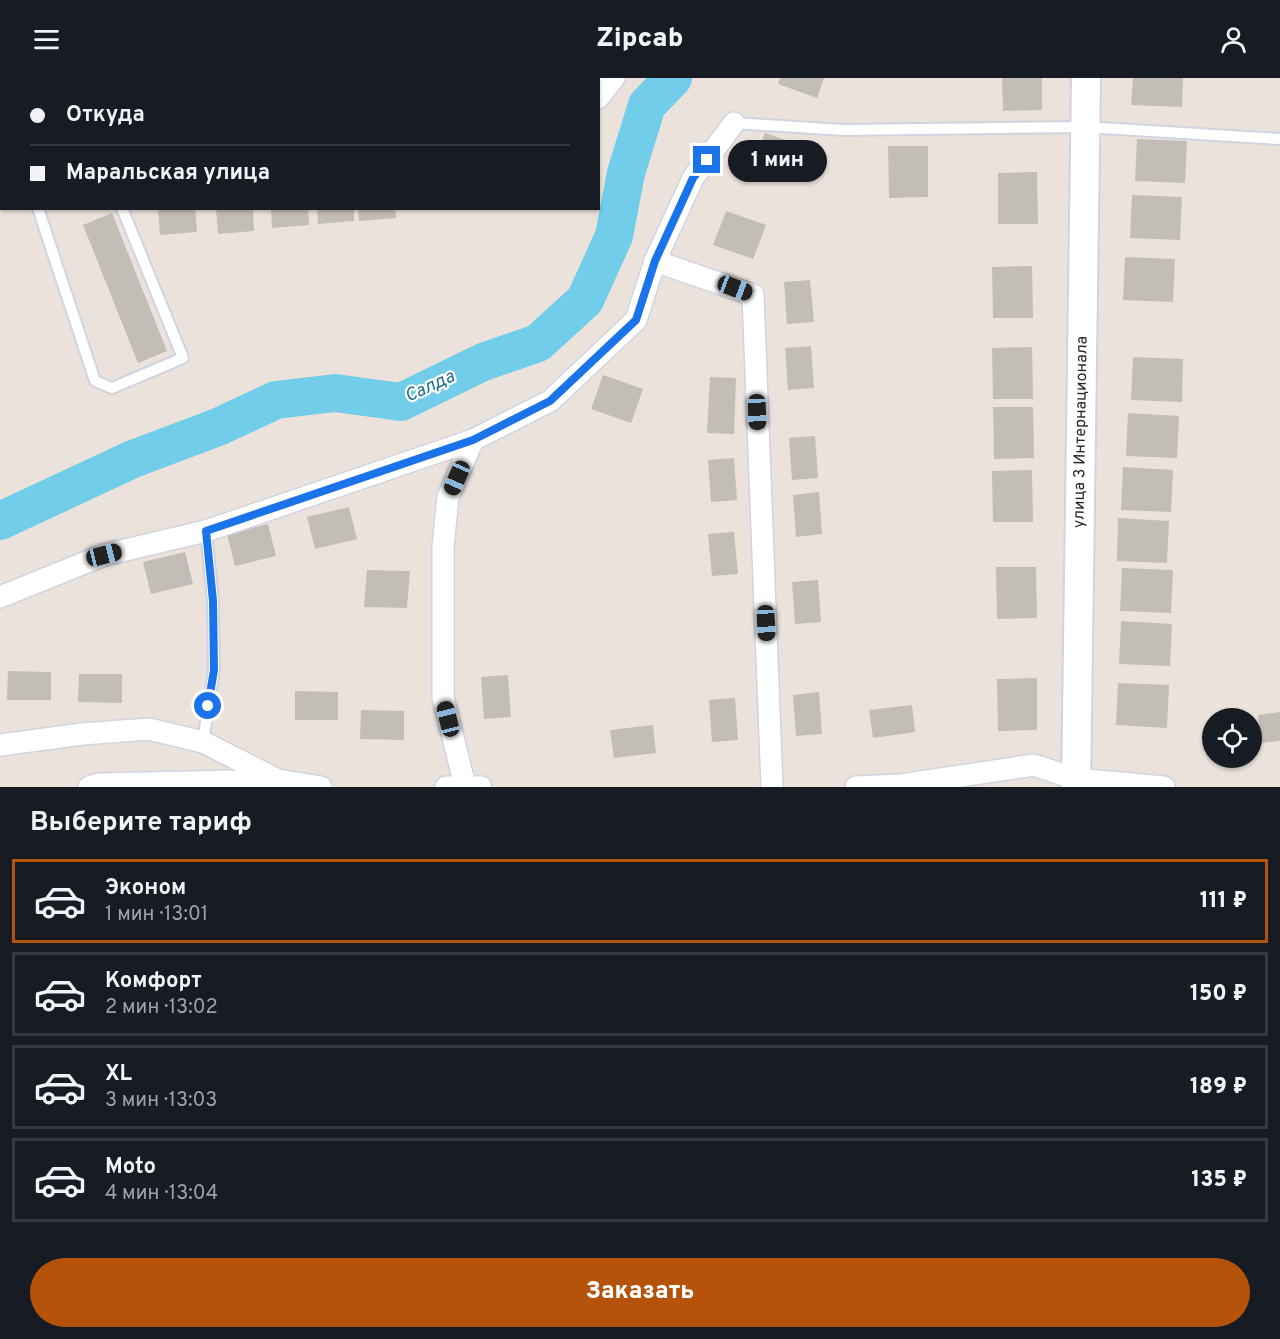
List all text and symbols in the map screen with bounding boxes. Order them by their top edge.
text: Zipcab [597,22,683,56]
icon: menu [30,23,63,56]
icon: person [1217,23,1250,56]
text: Откуда [66,102,145,129]
callout: 1 мин [728,139,827,181]
route end [693,146,720,173]
text: 1 мин [751,148,804,174]
text: Маральская улица [66,160,270,187]
car [715,273,755,303]
street label: улица 3 Интернационала [1069,336,1093,528]
water label: Салда [401,365,459,408]
car [747,394,767,430]
car [441,458,473,498]
car [84,542,124,568]
car [756,605,776,641]
route start [194,692,221,719]
car [435,699,461,739]
map controls [1202,708,1262,768]
button: locate [1202,708,1262,768]
text: Выберите тариф [30,806,252,840]
icon: car [33,874,87,928]
text: Эконом [105,875,186,902]
text: 111 ₽ [1200,888,1247,915]
text: 1 мин · 13:01 [105,902,208,928]
icon: car [33,967,87,1021]
text: Комфорт [105,968,202,995]
text: 150 ₽ [1190,981,1247,1008]
text: 2 мин · 13:02 [105,995,218,1021]
icon: car [33,1060,87,1114]
text: XL [105,1061,132,1088]
text: 189 ₽ [1190,1074,1247,1101]
text: 3 мин · 13:03 [105,1088,217,1114]
icon: car [33,1153,87,1207]
text: Moto [105,1154,156,1181]
text: 135 ₽ [1191,1167,1247,1194]
text: 4 мин · 13:04 [105,1181,218,1207]
button: Заказать [30,1258,1250,1327]

